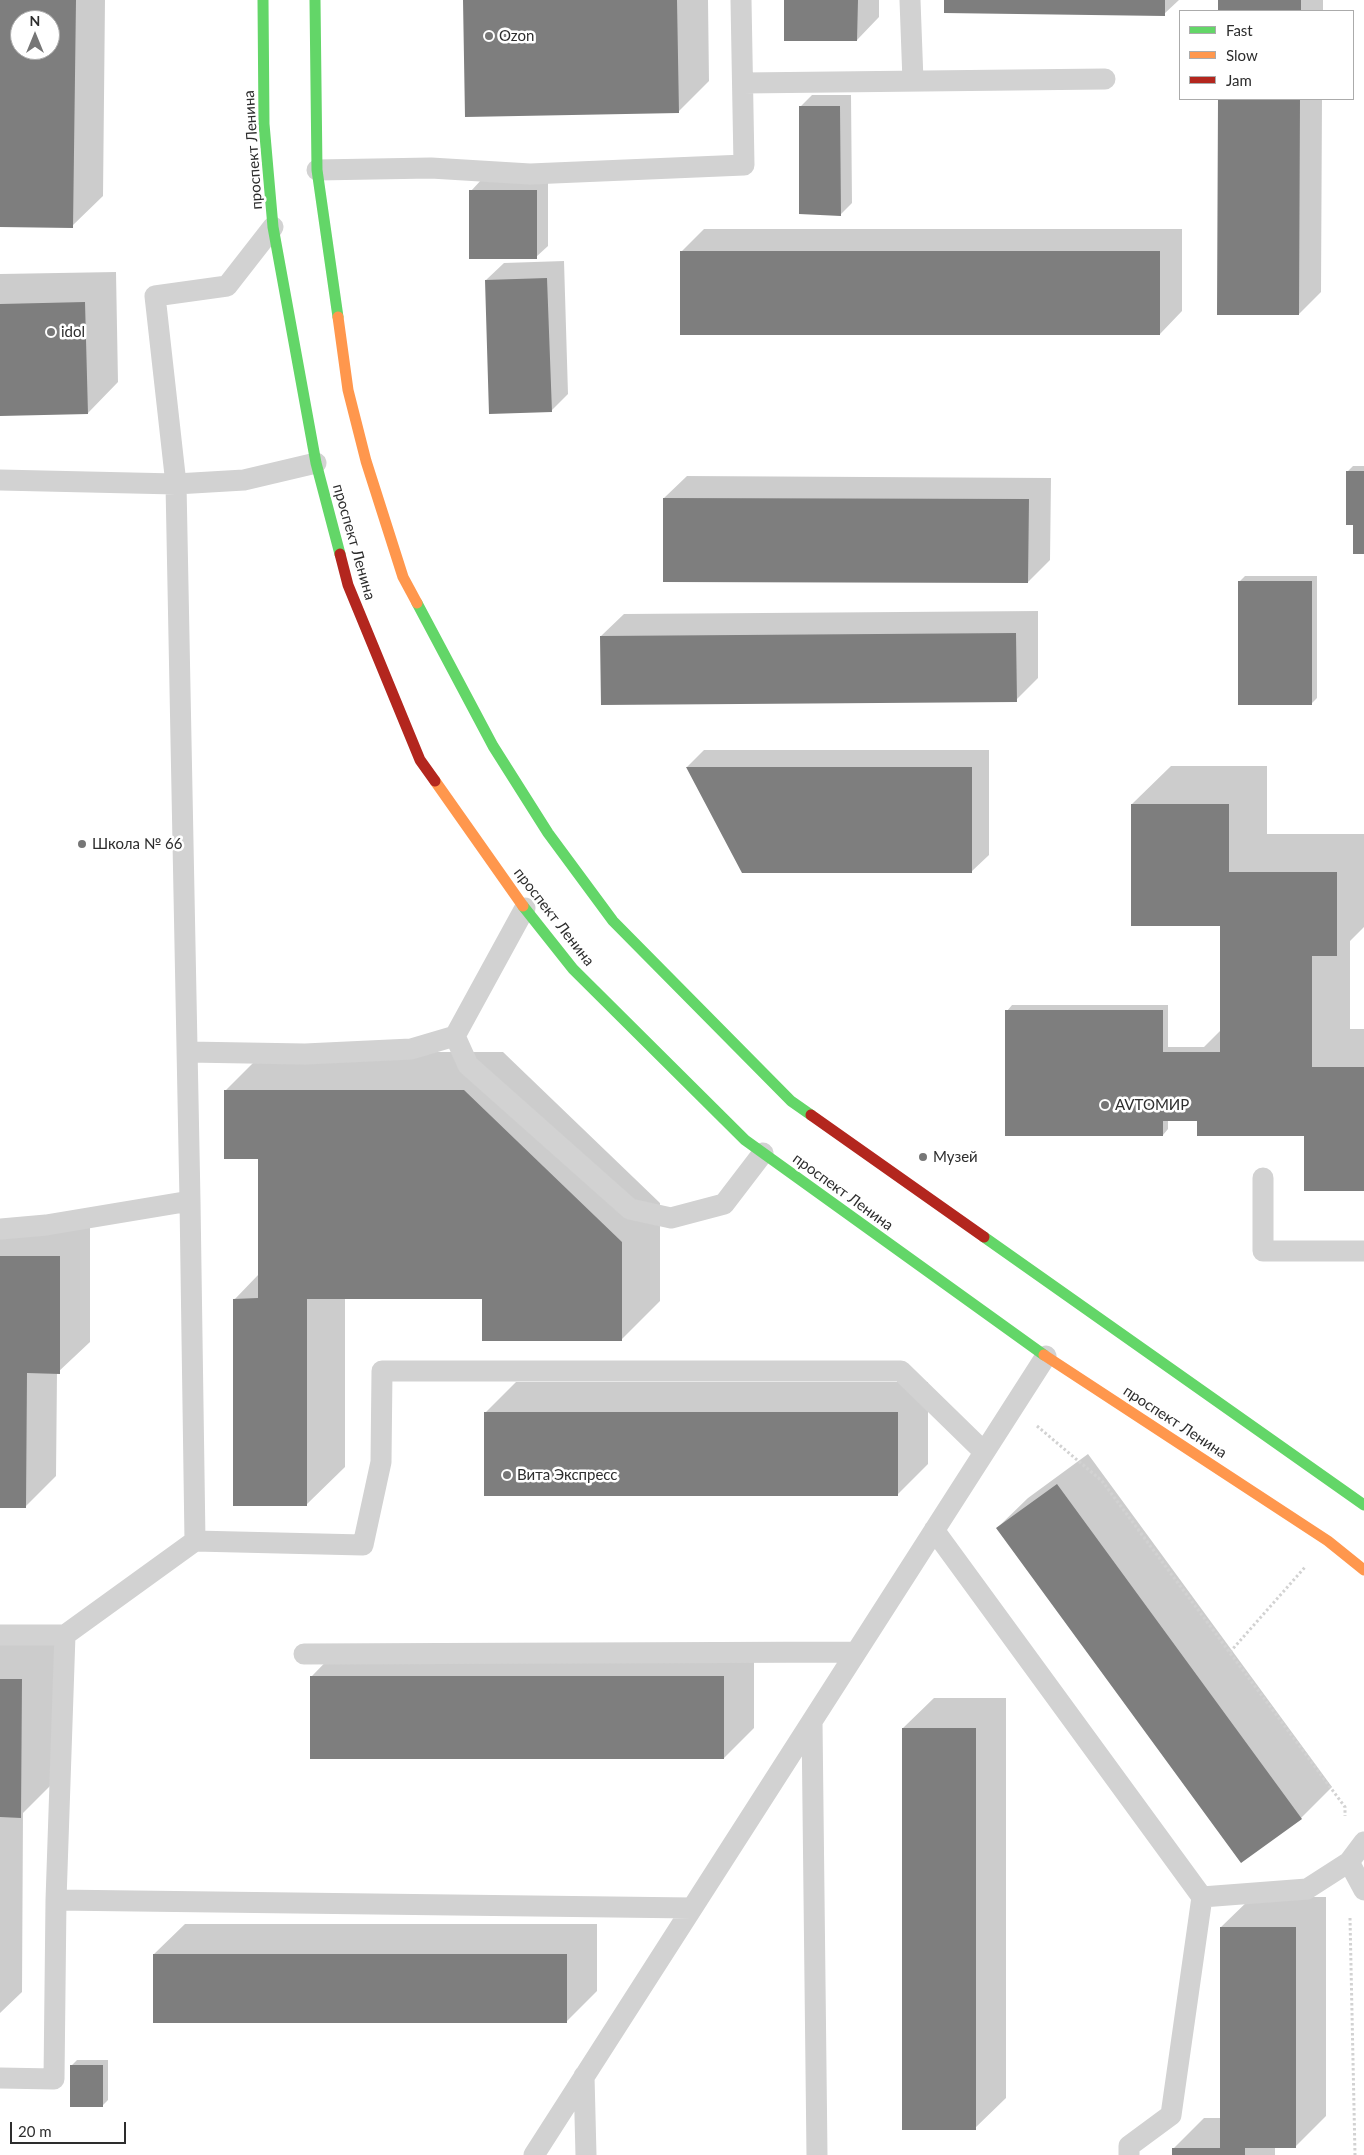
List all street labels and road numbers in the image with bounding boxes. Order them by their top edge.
street label: проспект Ленина [240,90,266,210]
street label: проспект Ленина [329,482,379,602]
street label: проспект Ленина [510,864,598,970]
street label: проспект Ленина [789,1150,897,1234]
street label: проспект Ленина [1120,1382,1230,1462]

